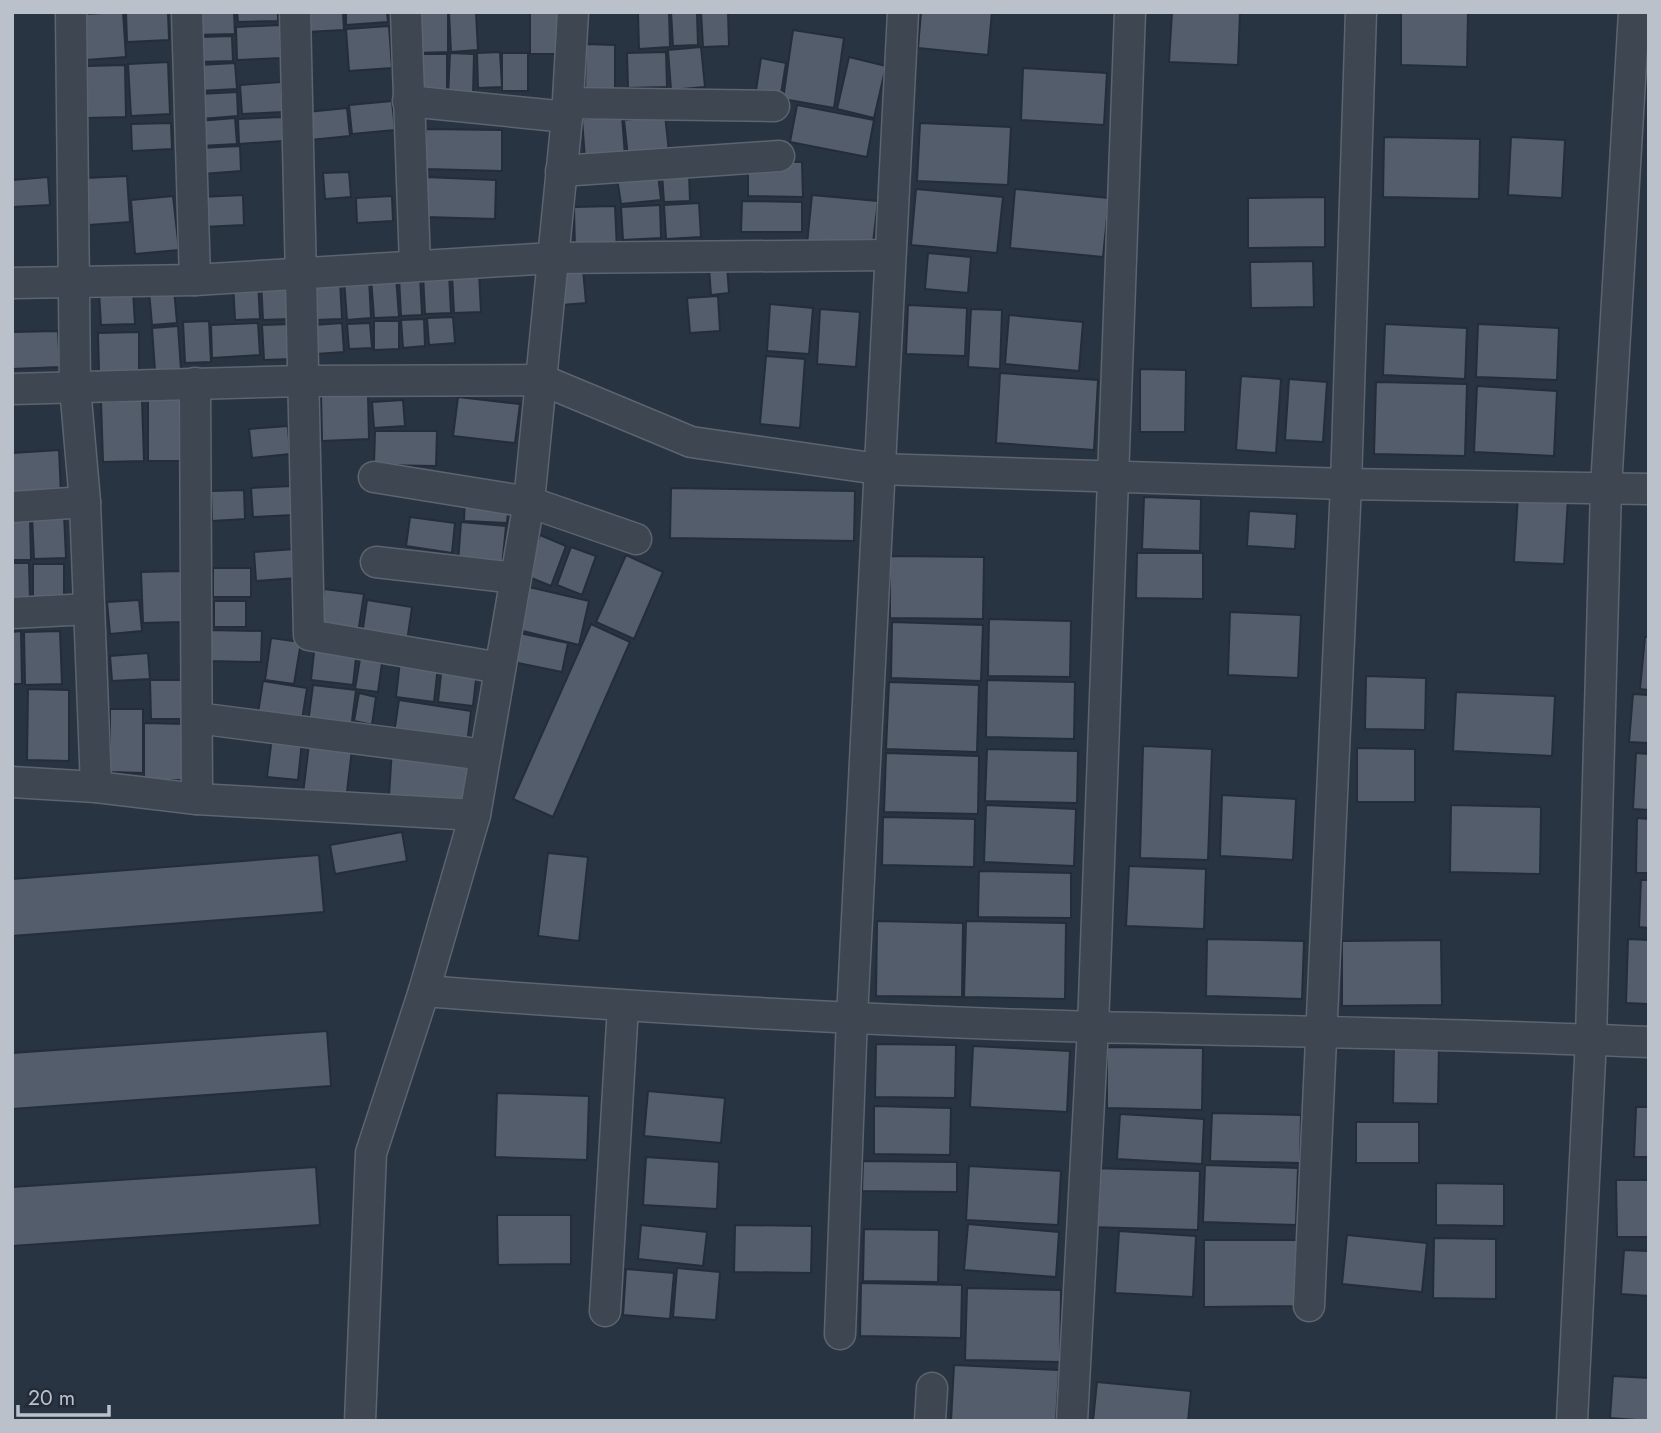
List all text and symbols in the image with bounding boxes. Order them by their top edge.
scale bar [18,1374,108,1418]
text: 20 m [28,1383,75,1413]

